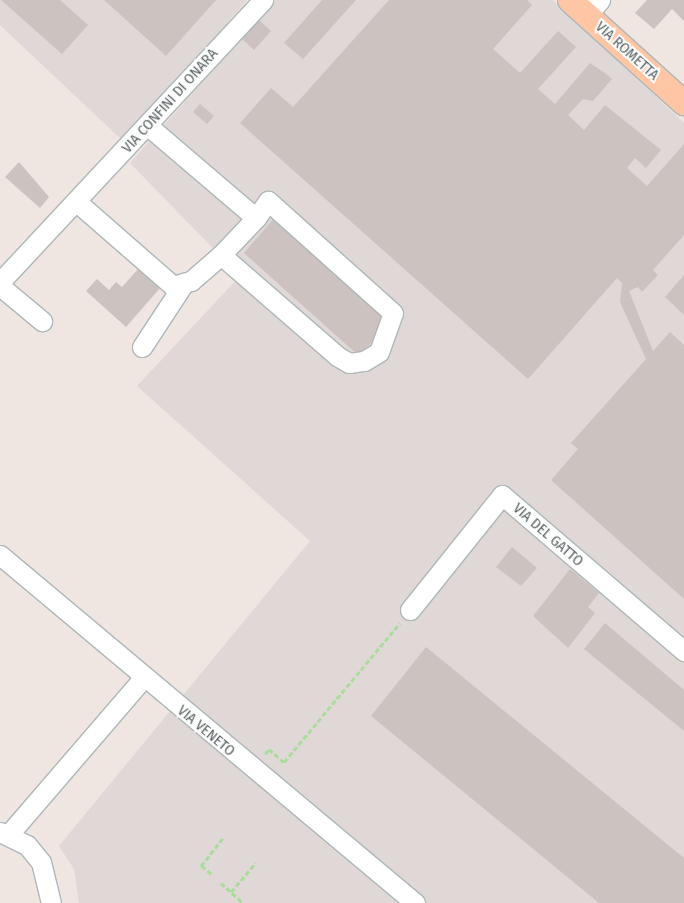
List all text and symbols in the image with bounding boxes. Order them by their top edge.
street label: VIA ROMETTA [592,18,662,84]
street label: VIA CONFINI DI ONARA [118,45,222,157]
street label: VIA DEL GATTO [509,500,587,570]
street label: VIA VENETO [174,702,238,760]

